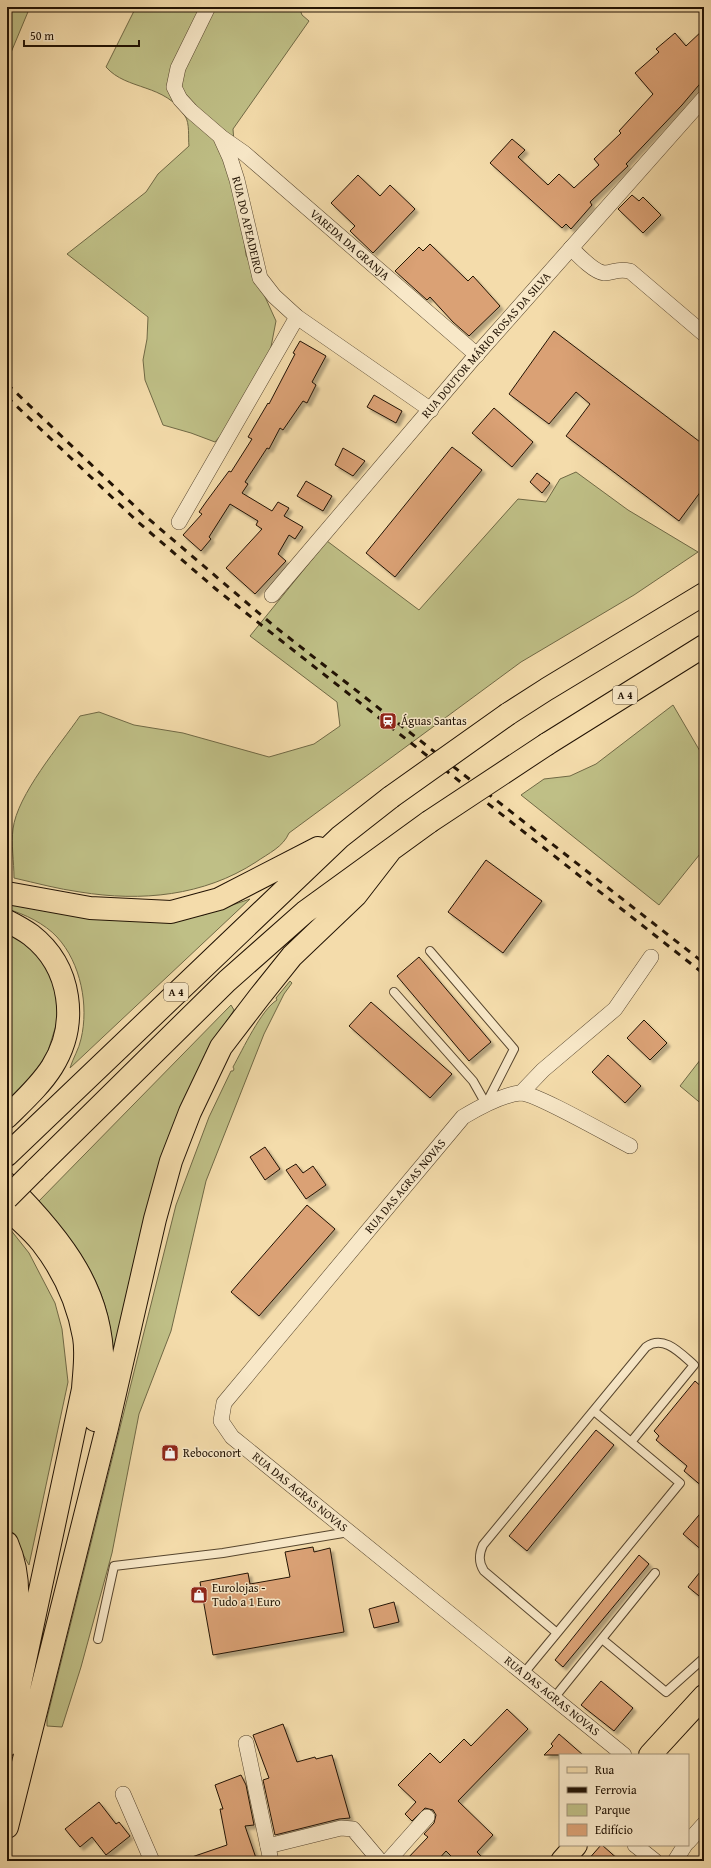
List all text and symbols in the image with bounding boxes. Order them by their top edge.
scale bar [24,22,139,48]
text: 50 m [30,27,54,44]
street label: RUA DO APEADEIRO [228,174,268,276]
street label: VAREDA DA GRANJA [306,205,394,284]
street label: RUA DOUTOR MÁRIO ROSAS DA SILVA [417,267,555,422]
road number: A 4 [613,686,637,704]
station icon: Águas Santas [378,711,398,731]
place label: Águas Santas [401,712,467,729]
road number: A 4 [164,983,188,1001]
street label: RUA DAS AGRAS NOVAS [360,1135,449,1237]
shop icon: Reboconort [160,1443,180,1463]
place label: Reboconort [183,1444,242,1461]
street label: RUA DAS AGRAS NOVAS [249,1448,352,1536]
place label: Eurolojas - Tudo a 1 Euro [212,1579,281,1610]
shop icon: Eurolojas - Tudo a 1 Euro [189,1585,209,1605]
street label: RUA DAS AGRAS NOVAS [501,1652,604,1740]
legend [559,1754,689,1846]
text: Rua [595,1761,614,1778]
text: Ferrovia [595,1781,637,1798]
text: Parque [595,1801,631,1818]
text: Edifício [595,1821,633,1838]

